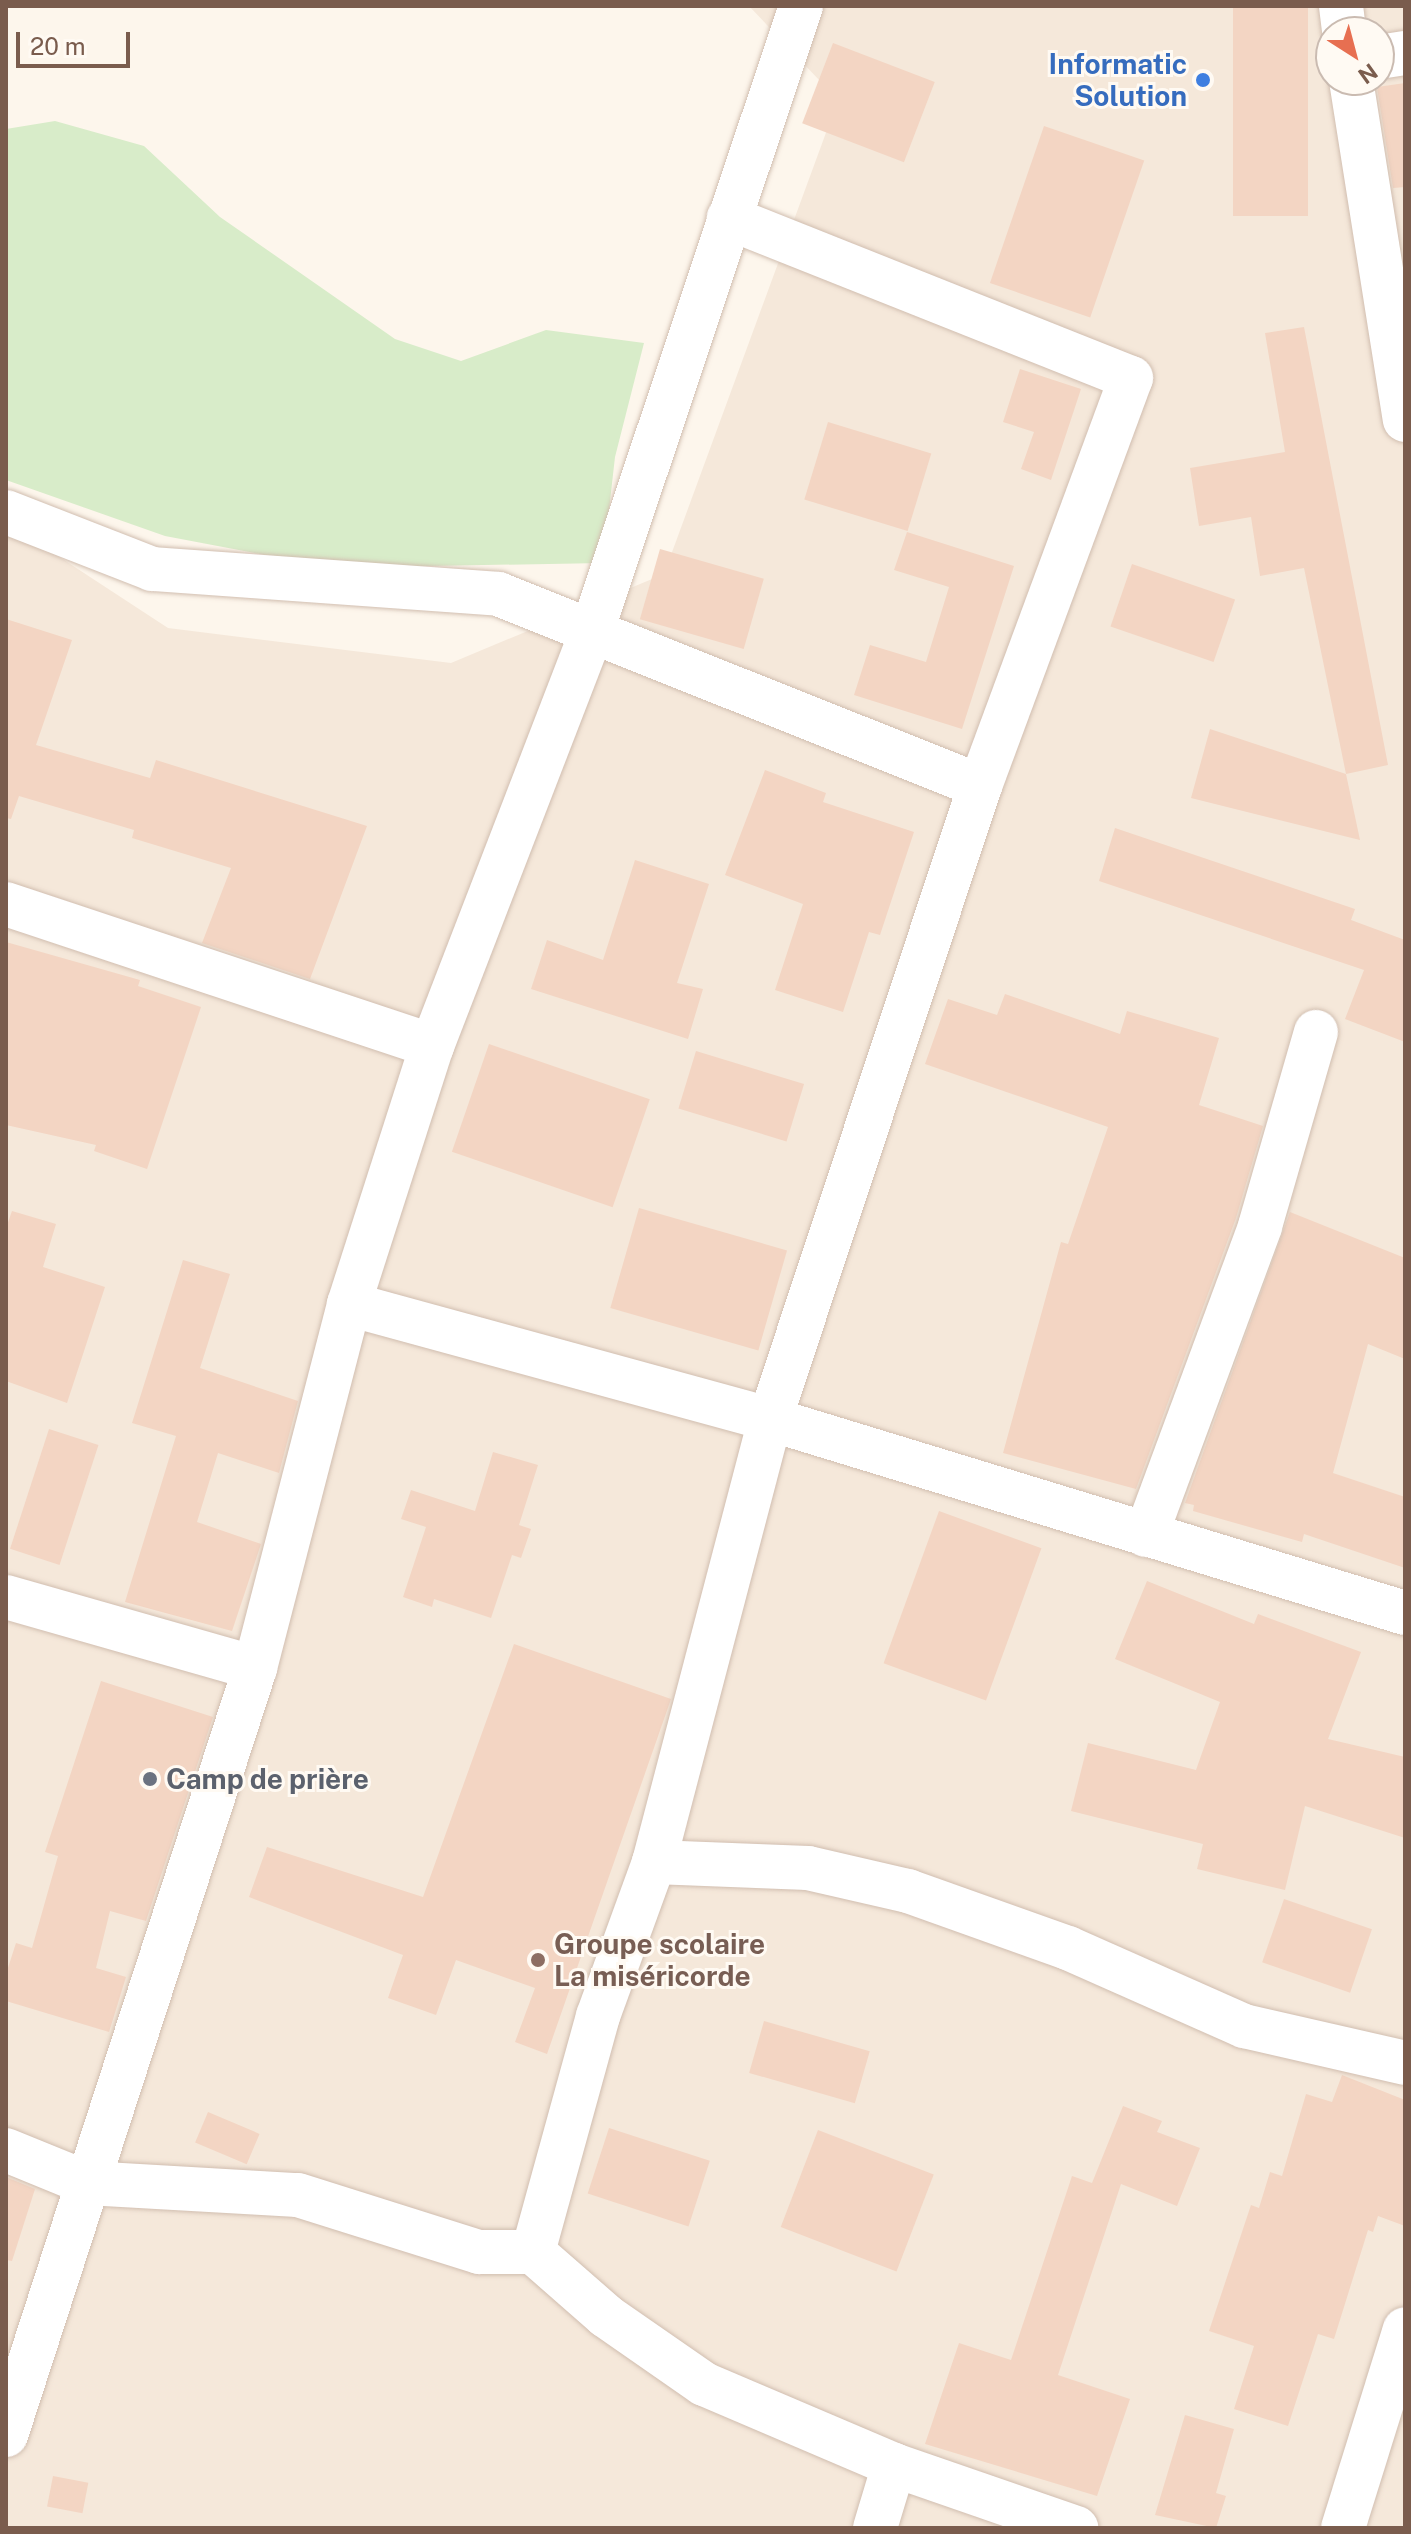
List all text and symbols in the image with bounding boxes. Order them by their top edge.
scale bar [20,16,134,66]
north arrow [1315,16,1395,96]
text: 20 m [30,32,86,60]
place label: Informatic Solution [1049,47,1187,113]
text: N [1353,58,1383,89]
marker: Informatic Solution [1194,71,1212,89]
place label: Camp de prière [166,1762,369,1796]
marker: Camp de prière [141,1770,159,1788]
place label: Groupe scolaire La miséricorde [554,1927,765,1993]
marker: Groupe scolaire La miséricorde [529,1951,547,1969]

